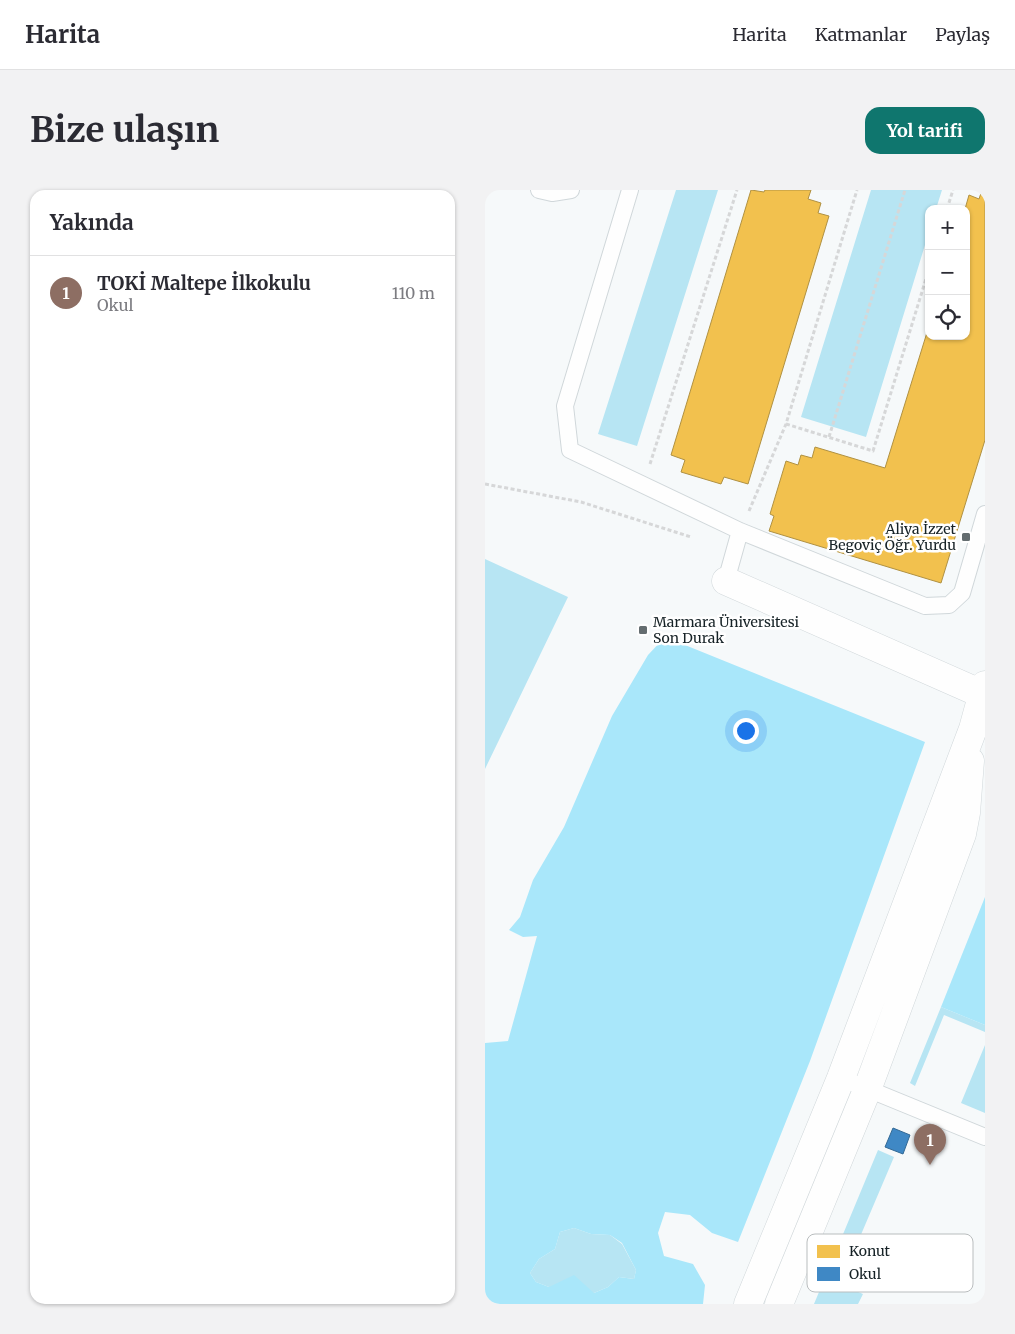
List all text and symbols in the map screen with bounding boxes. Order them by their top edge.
text: Harita [25,19,100,50]
text: Harita [732,23,787,46]
text: Katmanlar [815,23,907,46]
text: Paylaş [935,23,990,46]
button: Yol tarifi [865,107,985,154]
text: Bize ulaşın [30,108,219,152]
map controls [925,205,970,340]
button: + [925,205,970,250]
text: Yakında [50,209,134,236]
button: − [925,250,970,295]
text: TOKİ Maltepe İlkokulu [97,271,311,295]
text: 1 [62,283,70,303]
text: 110 m [392,283,435,303]
text: Okul [97,295,134,315]
button: locate [925,295,970,340]
place label: Aliya İzzet Begoviç Öğr. Yurdu [828,520,957,554]
marker: Aliya İzzet Begoviç Öğr. Yurdu [960,531,972,543]
place label: Marmara Üniversitesi Son Durak [653,613,799,647]
marker: Marmara Üniversitesi Son Durak [637,624,649,636]
your location [733,718,759,744]
pin: 1 [914,1124,946,1165]
legend [807,1234,973,1292]
text: Konut [849,1242,891,1260]
text: Okul [849,1265,882,1283]

